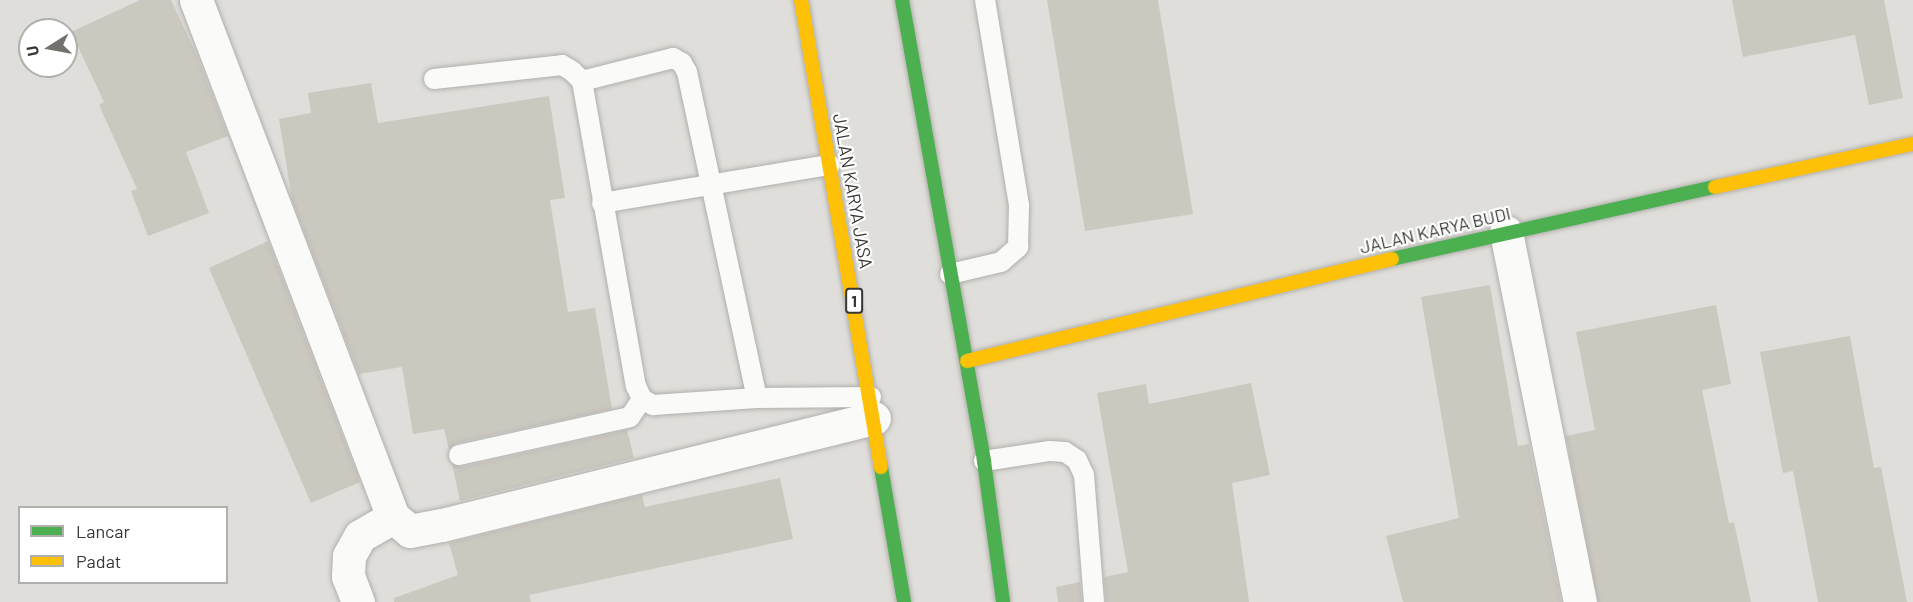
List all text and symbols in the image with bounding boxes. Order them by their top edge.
north arrow [18,18,78,78]
text: U [22,44,42,58]
street label: JALAN KARYA JASA [829,112,877,270]
street label: JALAN KARYA BUDI [1358,202,1512,258]
road number: 1 [845,288,863,314]
legend [18,506,228,584]
text: Lancar [76,520,130,542]
text: Padat [76,550,121,572]

